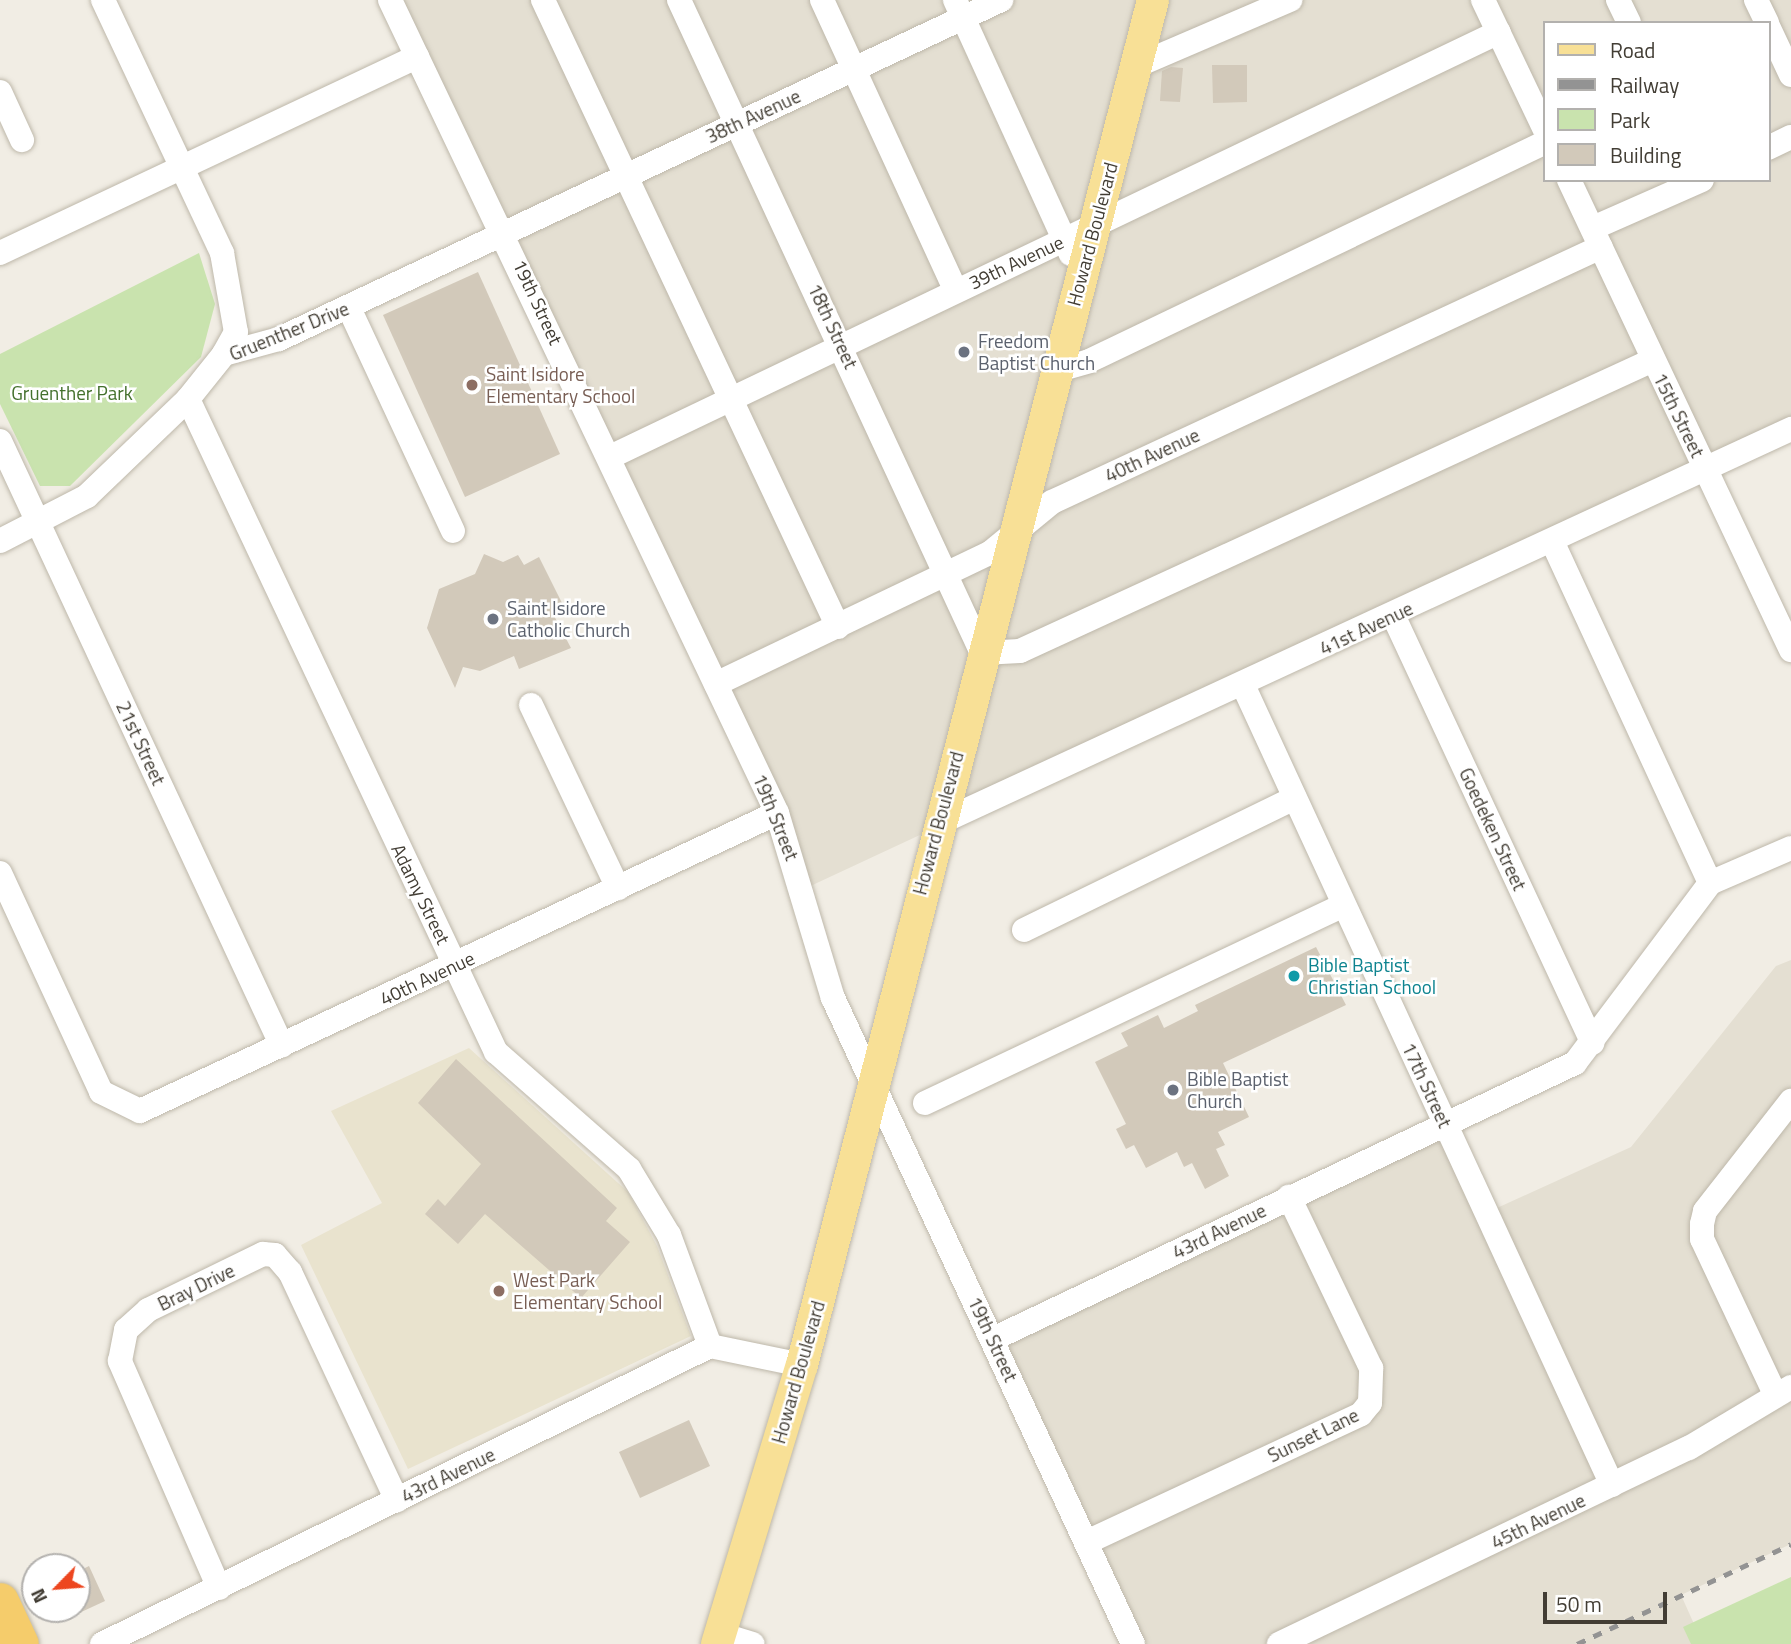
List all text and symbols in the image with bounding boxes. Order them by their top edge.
legend [1542,21,1770,182]
text: Road [1610,34,1655,66]
text: Railway [1610,69,1679,101]
street label: 38th Avenue [702,84,804,148]
text: Park [1610,104,1650,136]
text: Building [1610,139,1681,171]
street label: Howard Boulevard [1062,160,1122,308]
street label: 39th Avenue [965,230,1067,294]
street label: 19th Street [508,256,568,348]
street label: 18th Street [803,280,863,372]
street label: Gruenther Drive [226,297,352,365]
place label: Freedom Baptist Church [978,330,1095,374]
marker: Freedom Baptist Church [956,344,972,360]
place label: Saint Isidore Elementary School [486,363,635,407]
street label: 15th Street [1649,369,1709,461]
marker: Saint Isidore Elementary School [464,377,480,393]
park label: Gruenther Park [11,382,133,404]
street label: 40th Avenue [1101,423,1203,487]
street label: 41st Avenue [1316,596,1416,660]
place label: Saint Isidore Catholic Church [507,597,630,641]
marker: Saint Isidore Catholic Church [485,611,501,627]
street label: 21st Street [112,697,170,789]
street label: Howard Boulevard [908,749,968,897]
street label: Goedeken Street [1455,764,1531,894]
street label: 19th Street [748,770,804,864]
street label: Adamy Street [387,840,455,948]
street label: 40th Avenue [376,946,478,1010]
place label: Bible Baptist Christian School [1308,954,1436,998]
marker: Bible Baptist Christian School [1286,968,1302,984]
street label: 17th Street [1397,1039,1457,1131]
place label: Bible Baptist Church [1187,1068,1289,1112]
marker: Bible Baptist Church [1165,1082,1181,1098]
street label: 43rd Avenue [1168,1199,1270,1263]
street label: Bray Drive [154,1259,238,1315]
place label: West Park Elementary School [513,1269,662,1313]
marker: West Park Elementary School [491,1283,507,1299]
street label: 19th Street [963,1293,1023,1385]
street label: Howard Boulevard [767,1298,829,1446]
street label: Sunset Lane [1264,1403,1362,1467]
street label: 43rd Avenue [397,1443,499,1507]
street label: 45th Avenue [1487,1488,1589,1554]
north arrow [21,1553,91,1623]
scale bar [1546,1578,1670,1622]
text: N [22,1584,54,1608]
text: 50 m [1556,1588,1602,1620]

